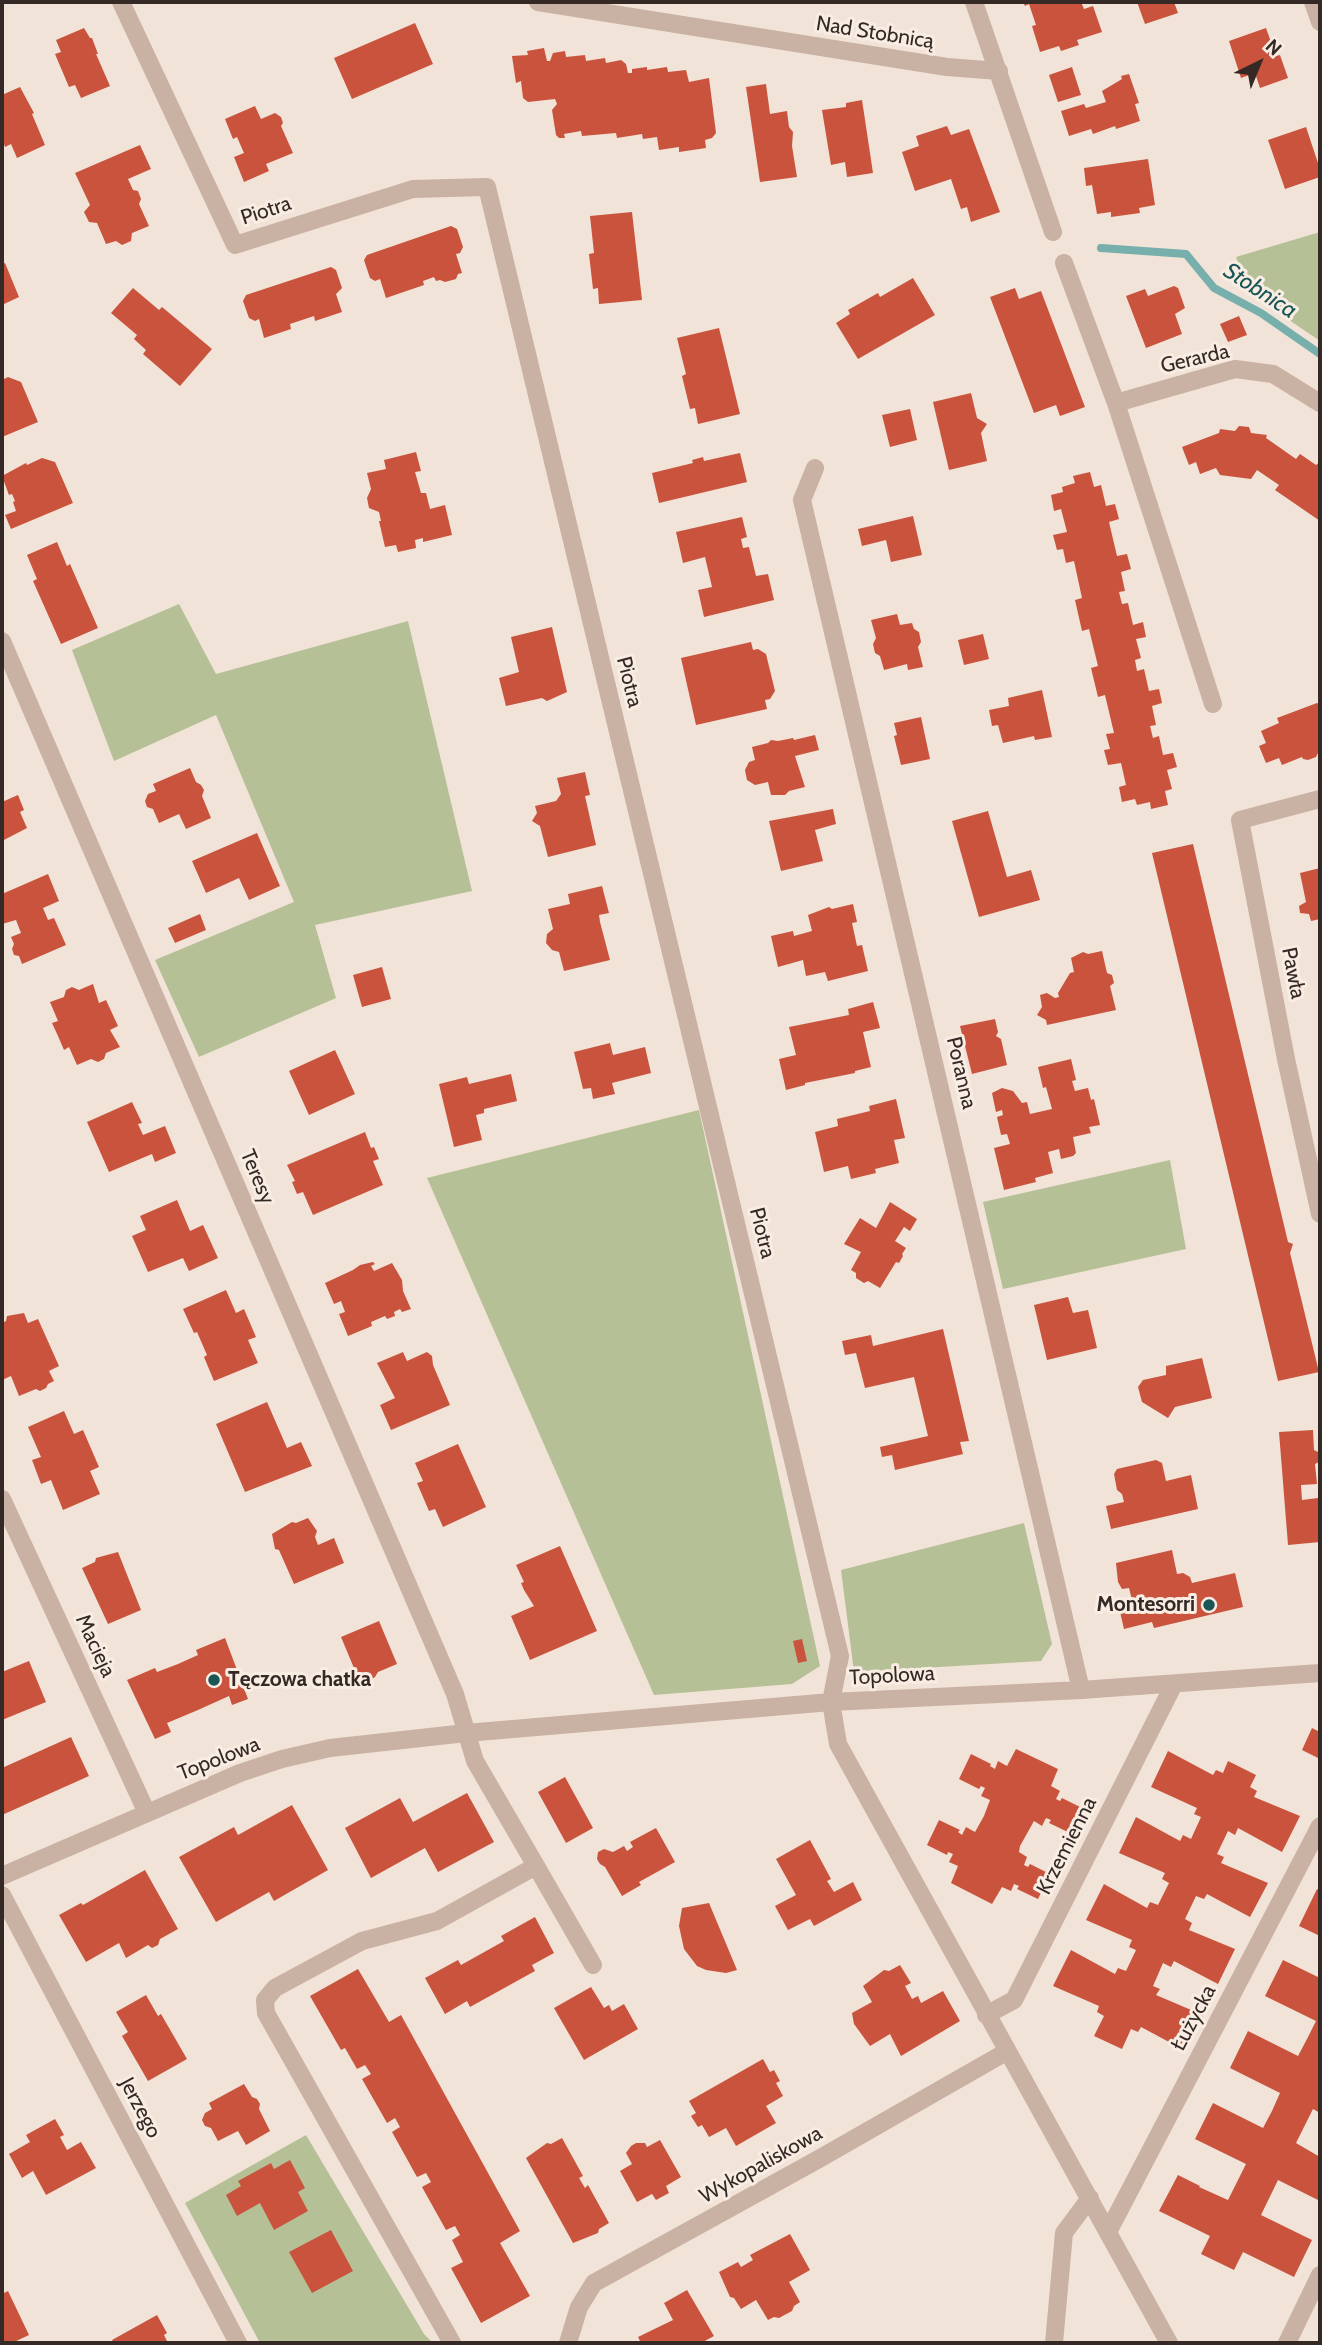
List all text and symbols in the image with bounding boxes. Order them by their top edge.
street label: Nad Stobnicą [814,11,936,55]
north arrow [1224,28,1294,98]
text: N [1261,34,1286,60]
street label: Piotra [238,191,294,231]
water label: Stobnica [1218,257,1302,325]
street label: Gerarda [1158,339,1232,379]
street label: Piotra [611,654,647,710]
street label: Pawła [1276,945,1310,1001]
street label: Poranna [940,1034,982,1112]
street label: Teresy [234,1146,280,1208]
street label: Piotra [744,1205,780,1261]
place label: Montesorri [1097,1592,1195,1618]
marker: Montesorri [1201,1597,1217,1613]
street label: Macieja [70,1611,120,1681]
street label: Topolowa [848,1661,936,1691]
place label: Tęczowa chatka [228,1667,371,1693]
marker: Tęczowa chatka [206,1672,222,1688]
street label: Topolowa [174,1732,264,1786]
street label: Krzemienna [1032,1793,1102,1899]
street label: Łużycka [1166,1981,1222,2055]
street label: Jerzego [114,2073,166,2143]
street label: Wykopaliskowa [695,2121,827,2209]

